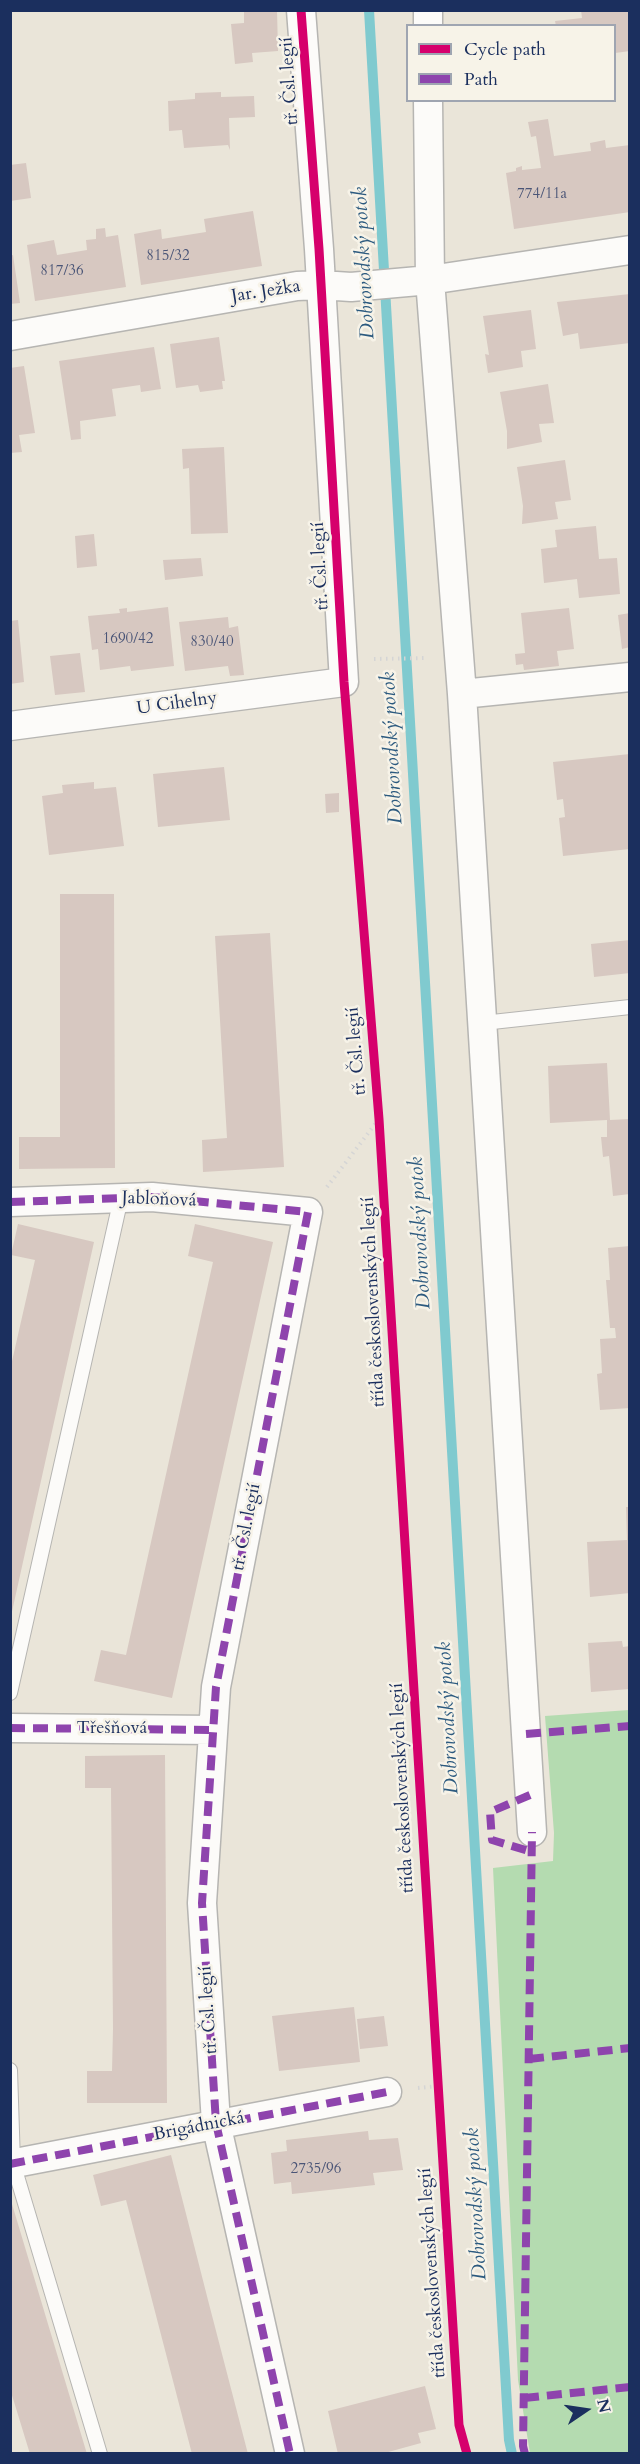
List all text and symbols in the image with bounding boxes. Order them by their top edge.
legend [406,24,616,102]
street label: tř. Čsl. legií [276,36,304,126]
text: Cycle path [464,37,546,62]
text: Path [464,67,498,92]
water label: Dobrovodský potok [349,186,381,340]
house number: 774/11a [517,186,567,204]
house number: 815/32 [146,248,190,266]
house number: 817/36 [40,263,84,281]
street label: Jar. Ježka [230,276,302,308]
street label: tř. Čsl. legií [308,521,334,611]
house number: 1690/42 [103,631,153,649]
house number: 830/40 [190,634,234,652]
water label: Dobrovodský potok [377,671,409,825]
street label: U Cihelny [136,688,218,720]
street label: tř. Čsl. legií [342,1006,372,1096]
water label: Dobrovodský potok [405,1156,437,1310]
street label: Jabloňová [121,1188,197,1212]
street label: třída československých legií [358,1196,390,1408]
street label: tř. Čsl. legií [228,1482,266,1572]
water label: Dobrovodský potok [433,1641,465,1795]
street label: třída československých legií [387,1682,419,1894]
street label: Třešňová [77,1718,147,1740]
street label: tř. Čsl. legií [195,1965,223,2055]
street label: Brigádnická [152,2108,246,2146]
water label: Dobrovodský potok [461,2127,493,2281]
house number: 2735/96 [291,2161,341,2179]
street label: třída československých legií [415,2167,451,2379]
north arrow [556,2380,616,2440]
text: N [591,2397,616,2415]

